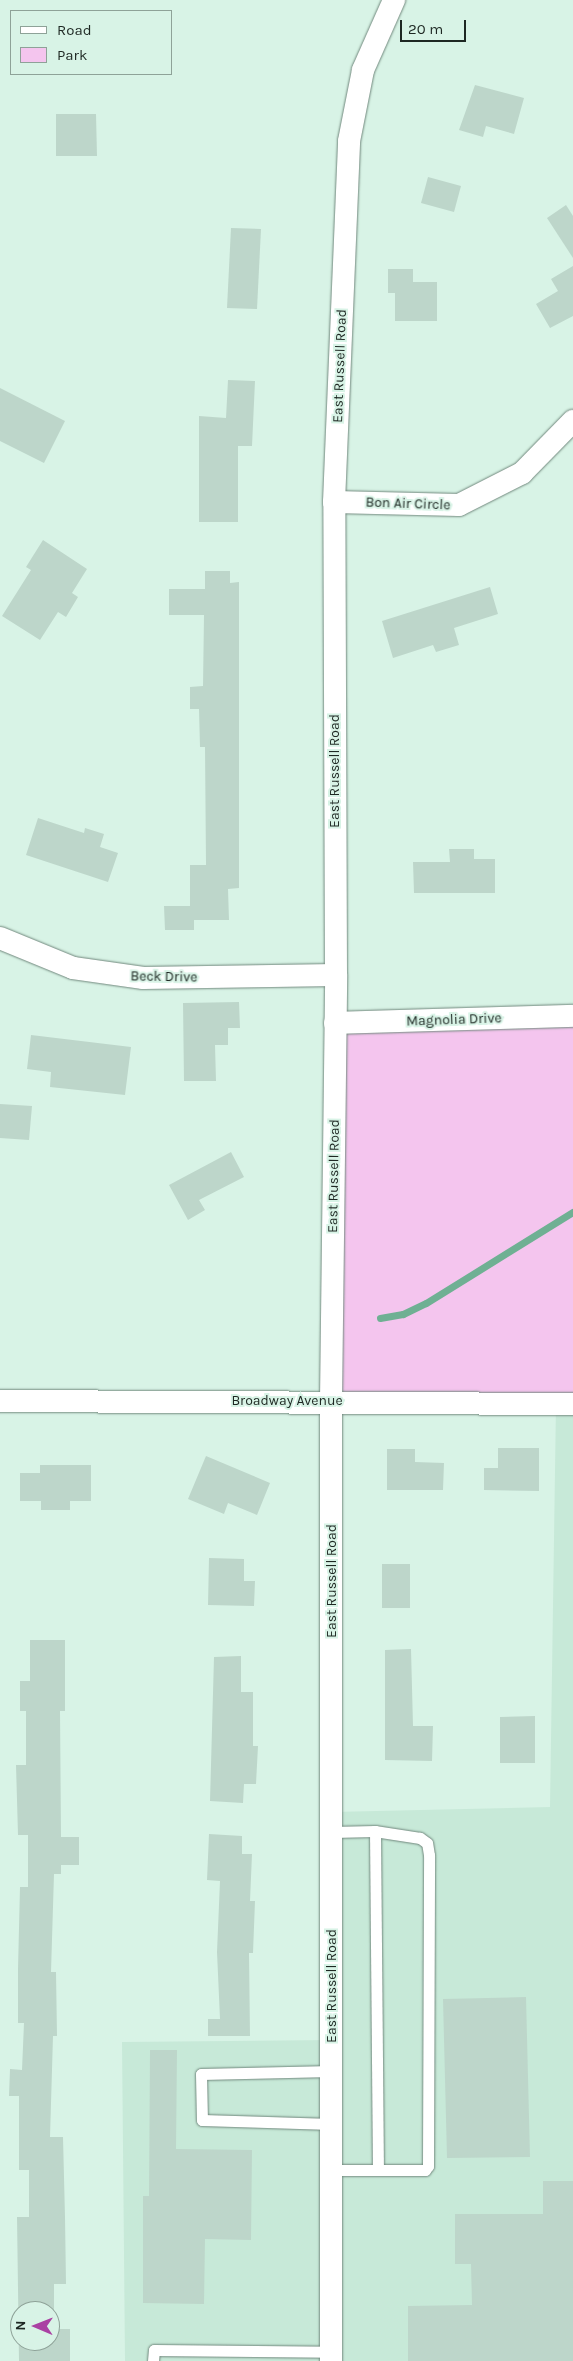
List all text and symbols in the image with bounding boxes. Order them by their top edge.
legend [10,10,172,75]
scale bar [403,10,469,42]
text: 20 m [408,20,443,38]
text: Road [57,21,92,39]
text: Park [57,46,87,64]
street label: East Russell Road [330,309,350,423]
street label: Bon Air Circle [365,494,451,514]
street label: East Russell Road [327,714,343,828]
street label: Beck Drive [130,968,198,986]
street label: Magnolia Drive [406,1010,502,1030]
street label: East Russell Road [325,1119,343,1233]
street label: Broadway Avenue [231,1393,343,1409]
street label: East Russell Road [324,1524,340,1638]
street label: East Russell Road [324,1929,340,2043]
north arrow [10,2301,60,2351]
text: N [12,2321,29,2331]

